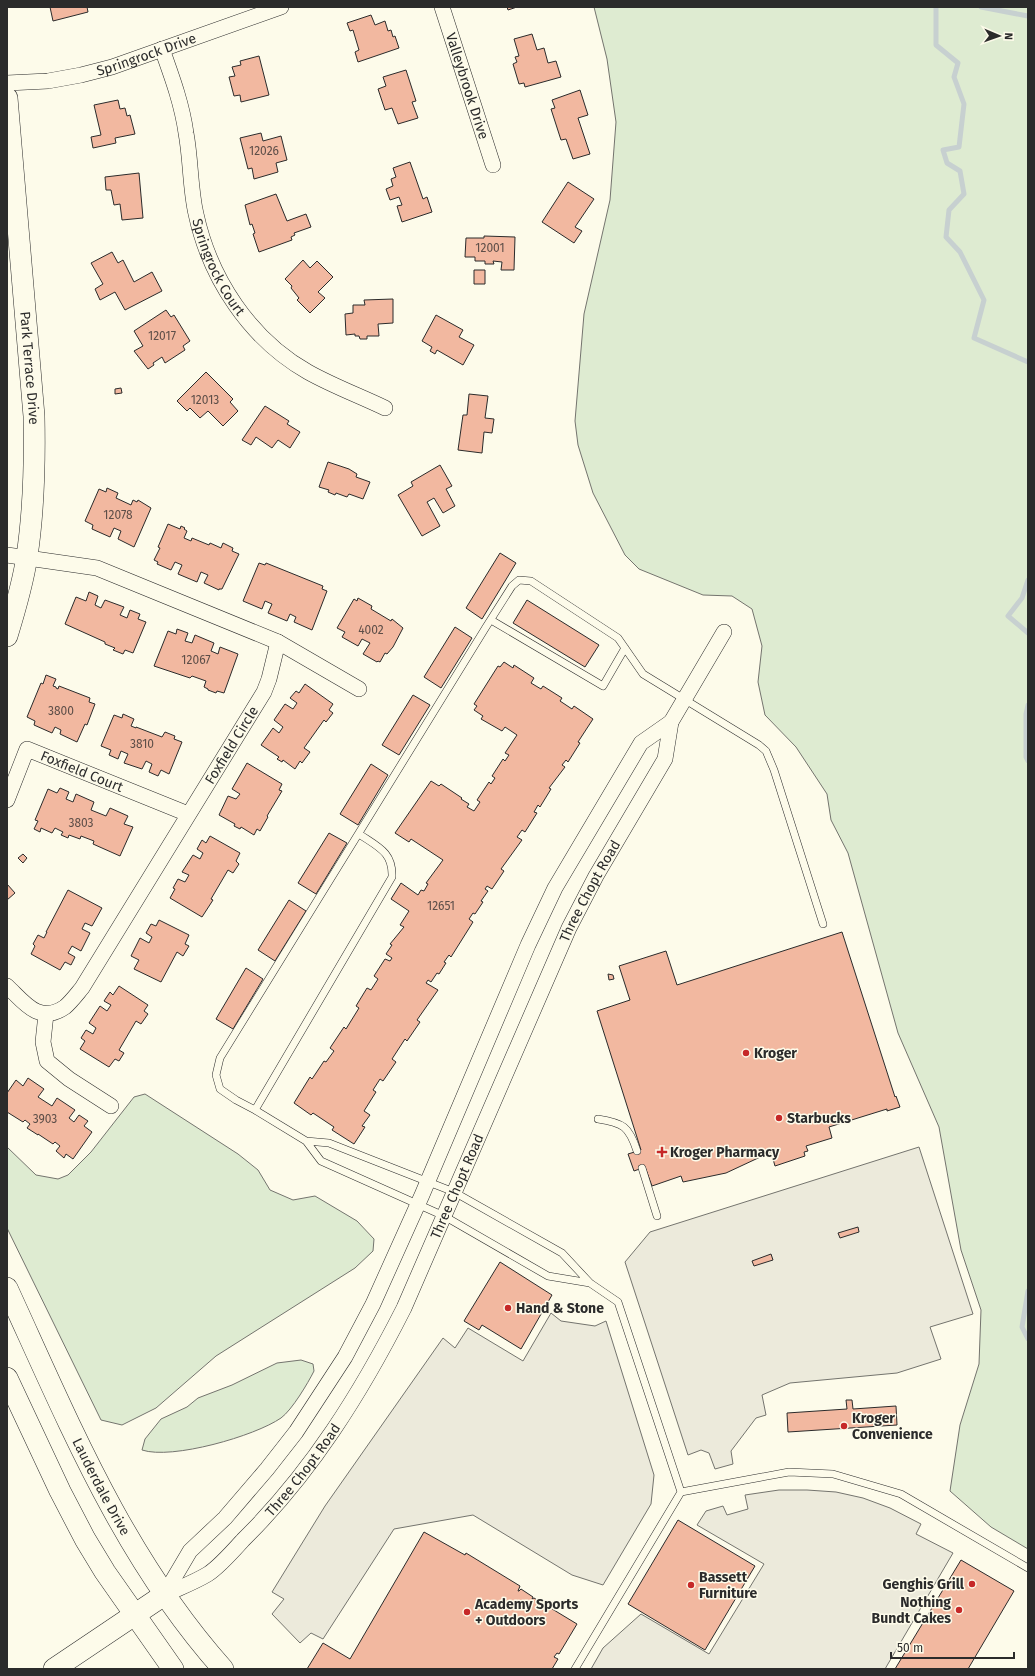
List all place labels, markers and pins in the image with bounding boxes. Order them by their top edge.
place label: Kroger [754,1045,797,1062]
marker: Kroger [741,1048,751,1058]
place label: Starbucks [787,1110,851,1127]
marker: Starbucks [774,1113,784,1123]
place label: Kroger Pharmacy [670,1144,780,1161]
marker: Kroger Pharmacy [657,1147,667,1157]
place label: Hand & Stone [516,1300,604,1317]
marker: Hand & Stone [503,1303,513,1313]
place label: Kroger Convenience [852,1410,933,1443]
marker: Kroger Convenience [839,1421,849,1431]
place label: Bassett Furniture [699,1569,758,1602]
place label: Genghis Grill [882,1576,965,1593]
marker: Genghis Grill [967,1579,977,1589]
marker: Bassett Furniture [686,1580,696,1590]
place label: Nothing Bundt Cakes [872,1594,951,1627]
place label: Academy Sports + Outdoors [474,1596,579,1629]
marker: Nothing Bundt Cakes [954,1605,964,1615]
marker: Academy Sports + Outdoors [462,1607,472,1617]

